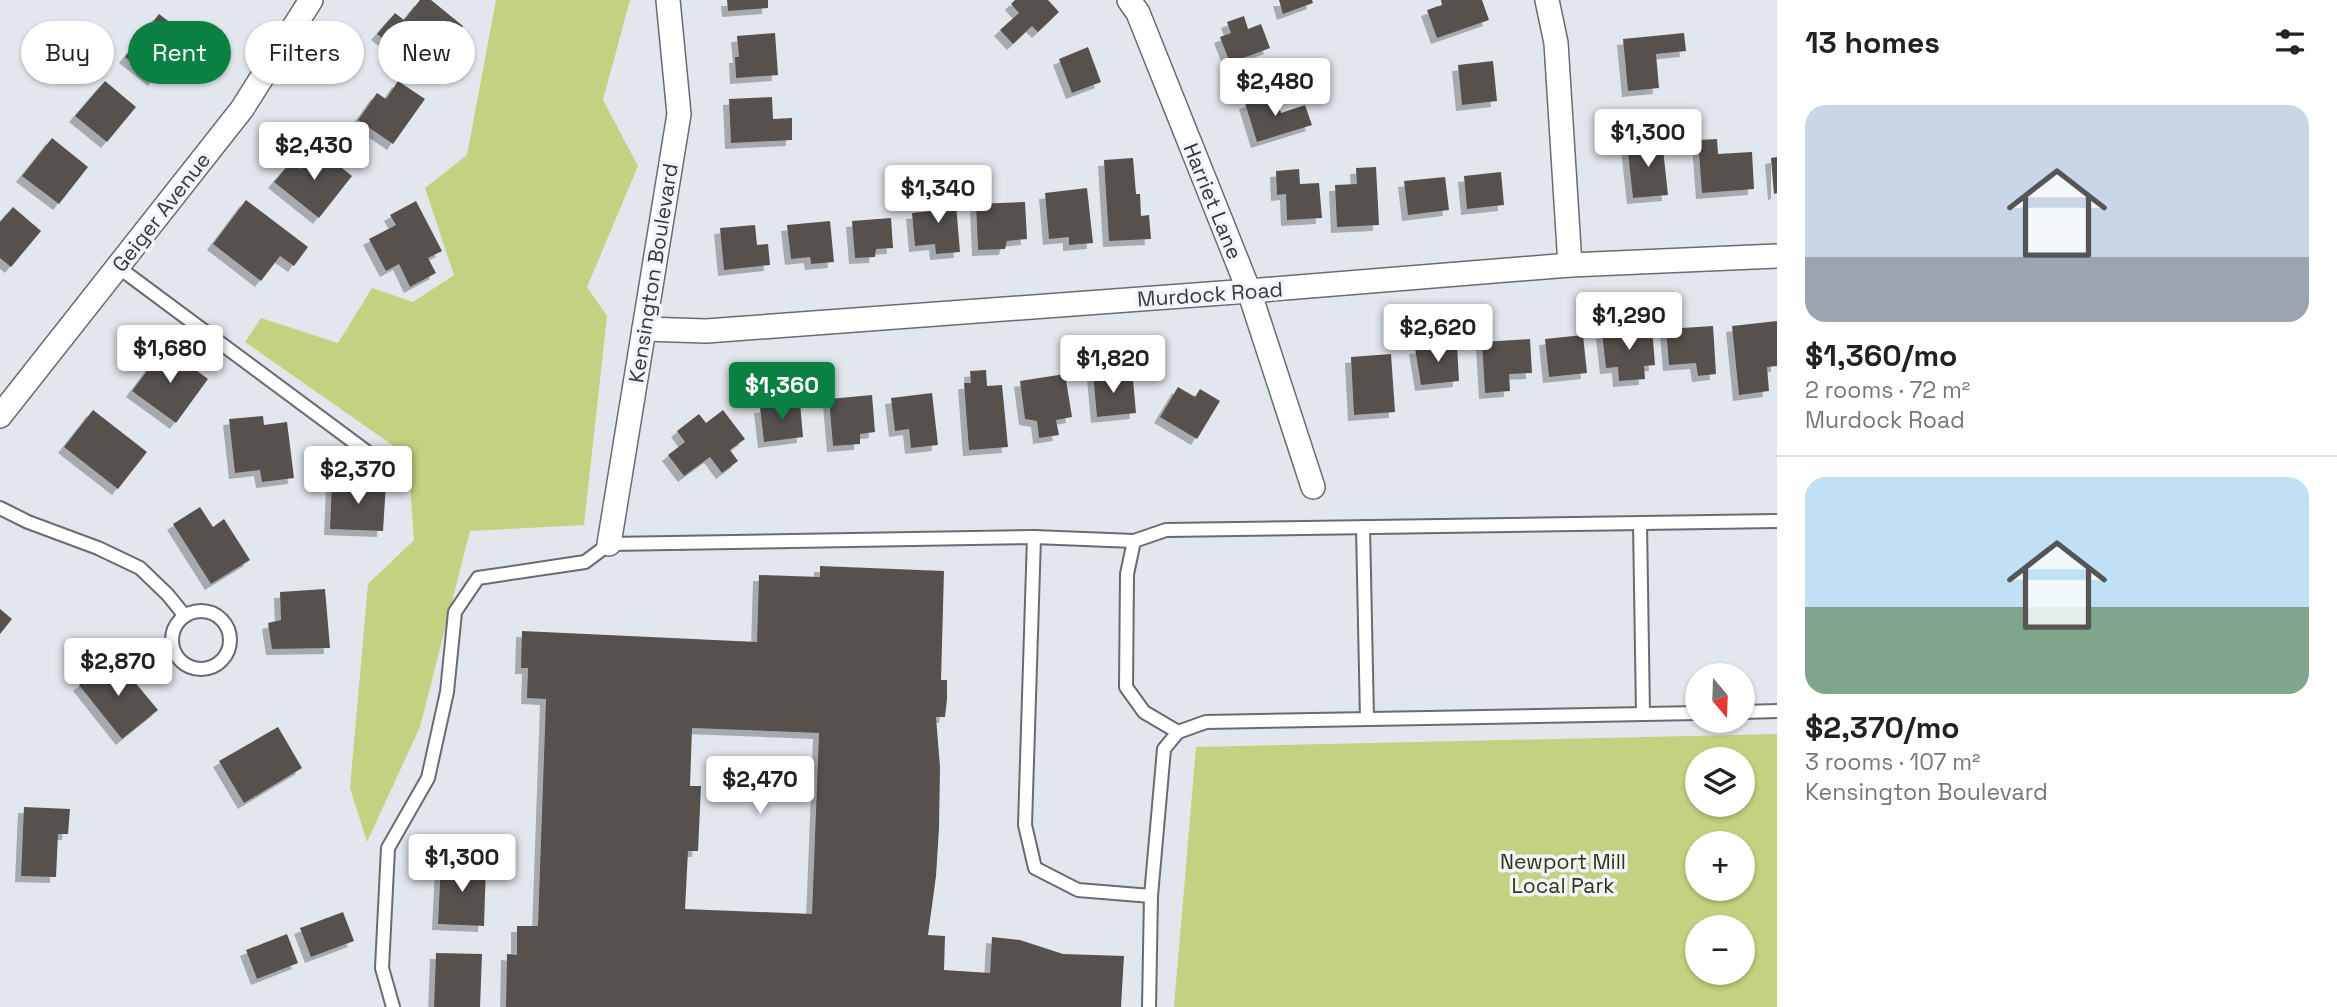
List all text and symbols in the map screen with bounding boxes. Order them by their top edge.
chip: Buy [21,21,114,84]
chip: Rent [128,21,231,84]
chip: Filters [245,21,364,84]
chip: New [378,21,475,84]
text: 13 homes [1805,23,1940,62]
icon: filters [2271,23,2309,61]
pin: $2,480 [1218,58,1332,118]
text: $2,480 [1236,66,1314,96]
pin: $1,300 [1591,110,1705,169]
text: $1,300 [1611,117,1685,147]
pin: $2,430 [257,122,371,182]
text: $2,430 [275,130,353,160]
street label: Harriet Lane [1177,139,1249,263]
street label: Geiger Avenue [106,147,216,277]
icon: home [1994,150,2120,276]
street label: Kensington Boulevard [622,161,684,385]
pin: $1,340 [881,166,995,225]
text: $1,340 [901,173,975,203]
street label: Murdock Road [1136,275,1284,313]
pin: $1,290 [1572,292,1686,352]
text: $1,290 [1592,300,1666,330]
pin: $2,620 [1381,304,1495,364]
text: $2,620 [1400,312,1476,342]
pin: $1,680 [113,326,227,385]
text: $1,680 [133,333,207,363]
pin: $1,820 [1056,336,1170,395]
text: $1,360/mo [1805,336,1957,375]
text: $1,820 [1076,343,1150,373]
pin: $1,360 [725,362,839,422]
text: $1,360 [745,370,819,400]
text: 2 rooms · 72 m² [1805,375,1970,405]
text: Murdock Road [1805,405,1965,435]
pin: $2,370 [301,447,415,506]
text: $2,370 [320,454,396,484]
icon: home [1994,522,2120,648]
pin: $2,870 [61,638,175,698]
text: $2,870 [80,646,156,676]
north arrow [1685,663,1755,733]
map controls [1685,663,1755,985]
text: $2,370/mo [1805,708,1960,747]
button: layers [1685,747,1755,817]
text: 3 rooms · 107 m² [1805,747,1981,777]
pin: $2,470 [703,756,817,816]
text: $2,470 [722,764,798,794]
text: Kensington Boulevard [1805,777,2048,807]
button: + [1685,831,1755,901]
pin: $1,300 [405,834,519,894]
text: $1,300 [425,842,499,872]
park label: Newport Mill Local Park [1500,848,1626,899]
button: − [1685,915,1755,985]

